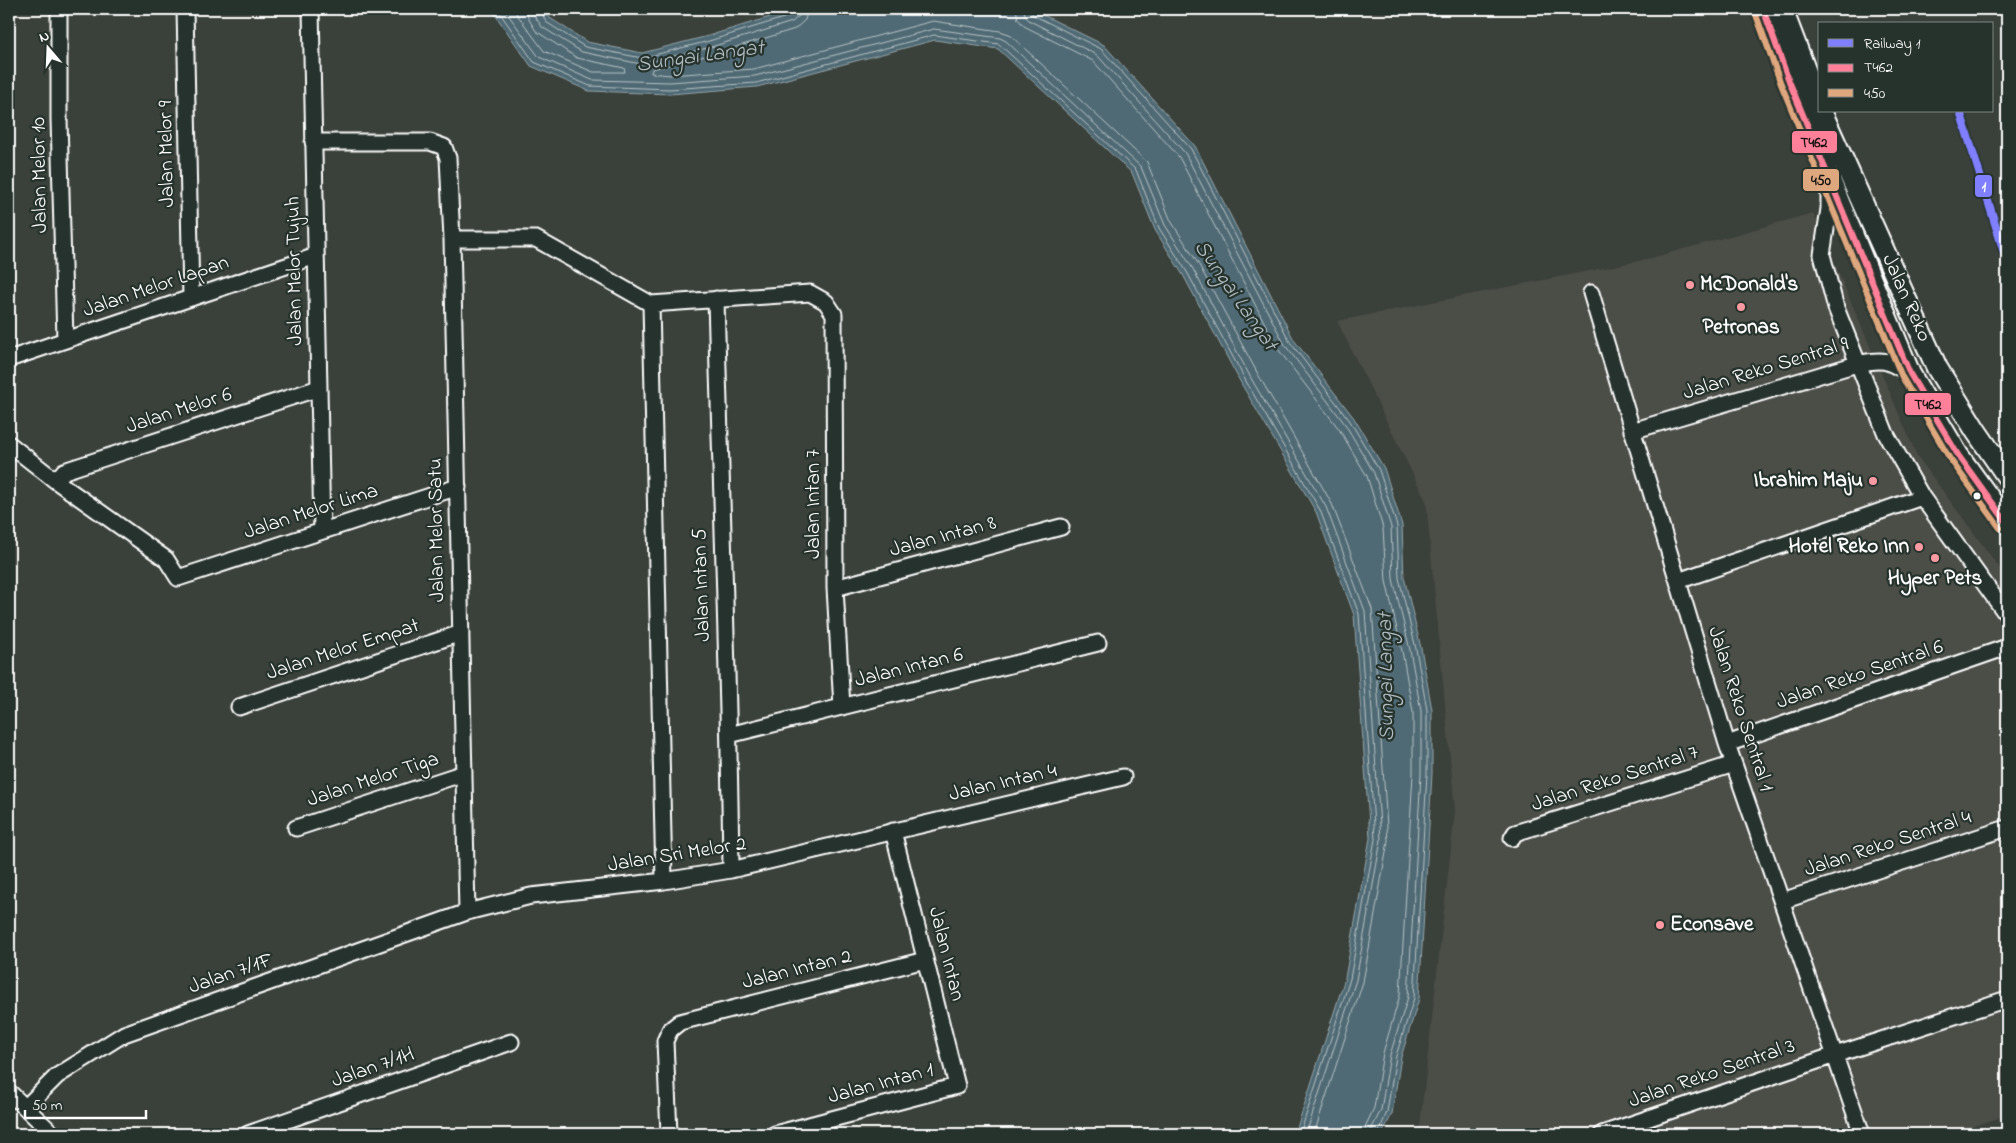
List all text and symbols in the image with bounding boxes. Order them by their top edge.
north arrow [22,22,72,72]
legend [1818,22,1994,112]
text: N [36,26,52,49]
water label: Sungai Langat [634,32,769,82]
text: Railway 1 [1864,33,1921,56]
text: T462 [1864,57,1893,79]
text: 450 [1864,83,1886,105]
street label: Jalan Melor 9 [151,100,183,208]
street label: Jalan Melor 10 [24,117,56,233]
line badge: T462 [1791,130,1838,154]
text: T462 [1801,133,1827,154]
line badge: 450 [1802,168,1840,192]
text: 450 [1810,171,1831,192]
line badge: 1 [1974,174,1993,198]
text: 1 [1982,177,1987,198]
street label: Jalan Melor Tujuh [279,196,311,346]
water label: Sungai Langat [1185,234,1287,360]
street label: Jalan Melor Lapan [79,248,233,326]
street label: Jalan Reko [1873,249,1939,347]
place label: McDonald's [1700,270,1799,300]
marker: McDonald's [1684,279,1696,291]
marker: Petronas [1735,301,1747,313]
place label: Petronas [1702,313,1780,343]
street label: Jalan Reko Sentral 9 [1680,329,1853,408]
street label: Jalan Melor 6 [122,380,236,442]
line badge: T462 [1904,392,1952,416]
text: T462 [1915,395,1941,416]
street label: Jalan Intan 7 [799,449,829,559]
street label: Jalan Melor Satu [421,458,453,602]
place label: Ibrahim Maju [1754,466,1863,496]
marker: Ibrahim Maju [1867,475,1879,487]
street label: Jalan Melor Lima [240,476,382,548]
unlabelled marker [1972,491,1982,501]
street label: Jalan Intan 8 [886,508,1000,566]
street label: Jalan Intan 5 [685,528,719,642]
place label: Hotel Reko Inn [1789,532,1909,562]
marker: Hotel Reko Inn [1913,541,1925,553]
marker: Hyper Pets [1929,552,1941,564]
place label: Hyper Pets [1888,564,1983,596]
water label: Sungai Langat [1370,610,1404,742]
street label: Jalan Melor Empat [263,611,423,689]
street label: Jalan Reko Sentral 1 [1699,623,1781,796]
street label: Jalan Reko Sentral 6 [1773,632,1947,718]
street label: Jalan Intan 6 [852,640,966,696]
street label: Jalan Reko Sentral 7 [1528,738,1703,820]
street label: Jalan Melor Tiga [303,745,443,817]
street label: Jalan Intan 4 [946,756,1060,810]
street label: Jalan Reko Sentral 4 [1801,803,1976,885]
street label: Jalan Sri Melor 2 [606,829,748,881]
street label: Jalan Intan [920,904,972,1004]
place label: Econsave [1670,910,1754,940]
marker: Econsave [1654,919,1666,931]
street label: Jalan Intan 2 [739,942,855,998]
street label: Jalan 7/1F [185,945,278,1002]
street label: Jalan Reko Sentral 3 [1625,1031,1799,1117]
street label: Jalan 7/1H [327,1040,419,1096]
street label: Jalan Intan 1 [825,1055,937,1112]
scale bar [25,1088,146,1120]
text: 50 m [32,1095,63,1117]

